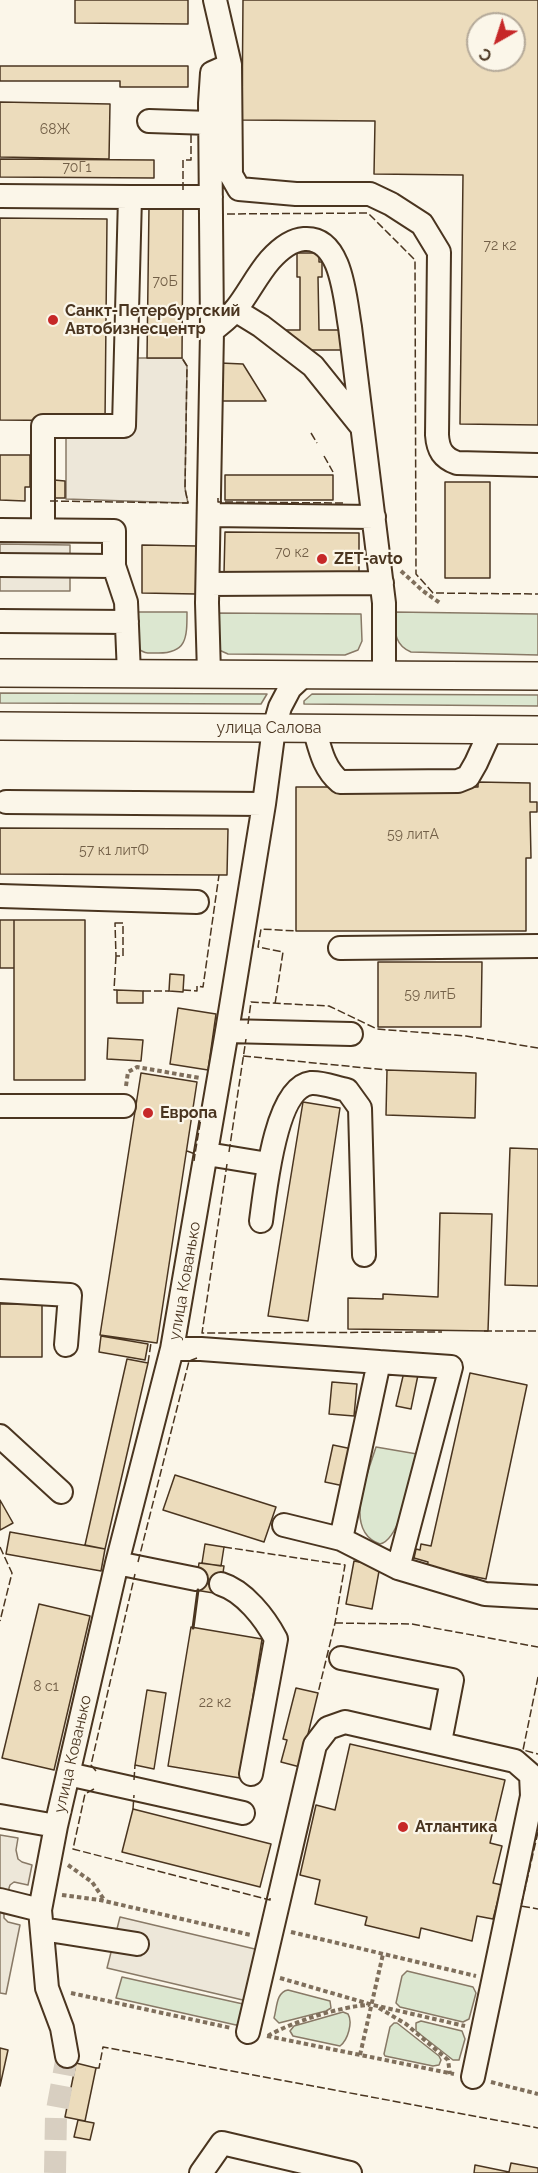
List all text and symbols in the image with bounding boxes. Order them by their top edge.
north arrow [466,12,526,72]
text: С [475,44,496,66]
house number: 68Ж [40,122,70,138]
house number: 70Г1 [62,160,92,176]
house number: 72 к2 [484,238,516,254]
house number: 70Б [152,274,178,290]
place label: Санкт-Петербургский Автобизнесцентр [65,301,240,339]
marker: Санкт-Петербургский Автобизнесцентр [46,313,60,327]
house number: 70 к2 [275,545,309,561]
place label: ZET-avto [334,549,403,569]
marker: ZET-avto [315,552,329,566]
street label: улица Салова [217,718,321,738]
house number: 59 литА [387,827,439,843]
house number: 57 к1 литФ [79,843,149,859]
house number: 59 литБ [404,987,456,1003]
place label: Европа [160,1103,217,1123]
marker: Европа [141,1106,155,1120]
street label: улица Кованько [165,1220,205,1342]
house number: 8 с1 [33,1679,59,1695]
street label: улица Кованько [50,1693,96,1815]
house number: 22 к2 [199,1695,231,1711]
place label: Атлантика [415,1817,497,1837]
marker: Атлантика [396,1820,410,1834]

